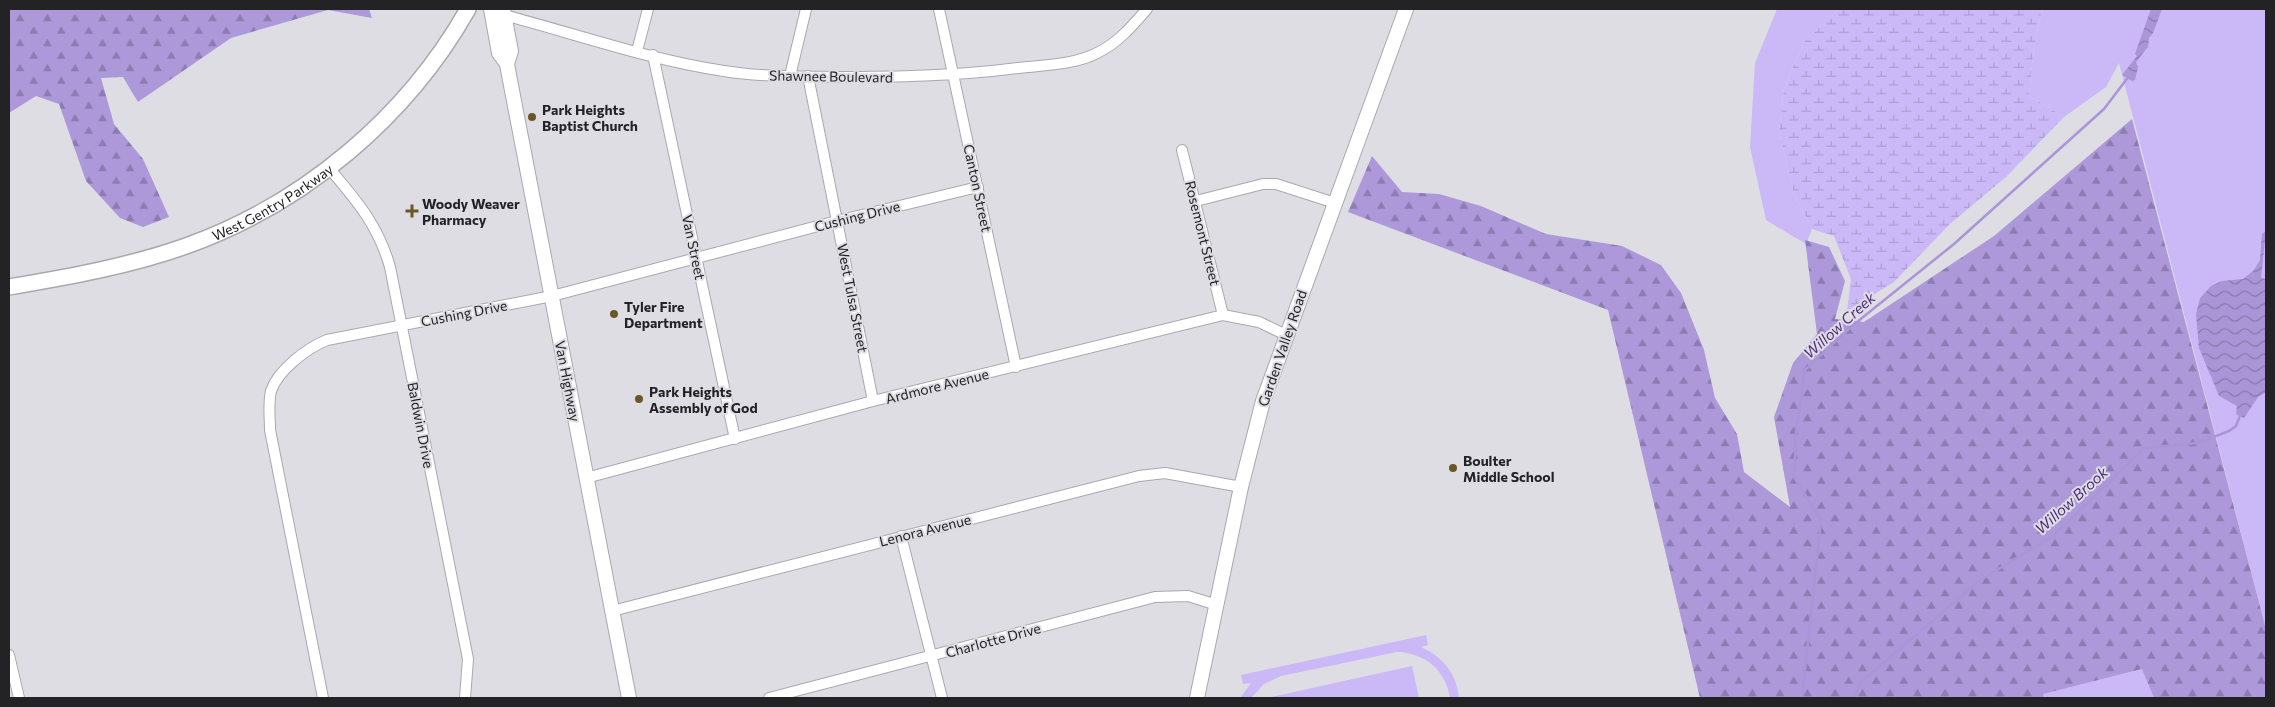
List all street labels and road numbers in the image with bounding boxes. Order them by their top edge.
street label: Shawnee Boulevard [769,66,893,86]
street label: Canton Street [960,143,996,234]
street label: West Gentry Parkway [209,160,336,244]
street label: Rosemont Street [1182,179,1224,287]
street label: Cushing Drive [812,197,902,235]
street label: Van Street [679,213,709,282]
street label: West Tulsa Street [834,242,872,354]
street label: Garden Valley Road [1254,287,1310,409]
street label: Cushing Drive [419,296,509,330]
street label: Van Highway [552,339,584,423]
street label: Ardmore Avenue [884,365,990,407]
street label: Baldwin Drive [404,381,438,469]
street label: Lenora Avenue [877,510,973,550]
street label: Charlotte Drive [944,619,1042,661]

